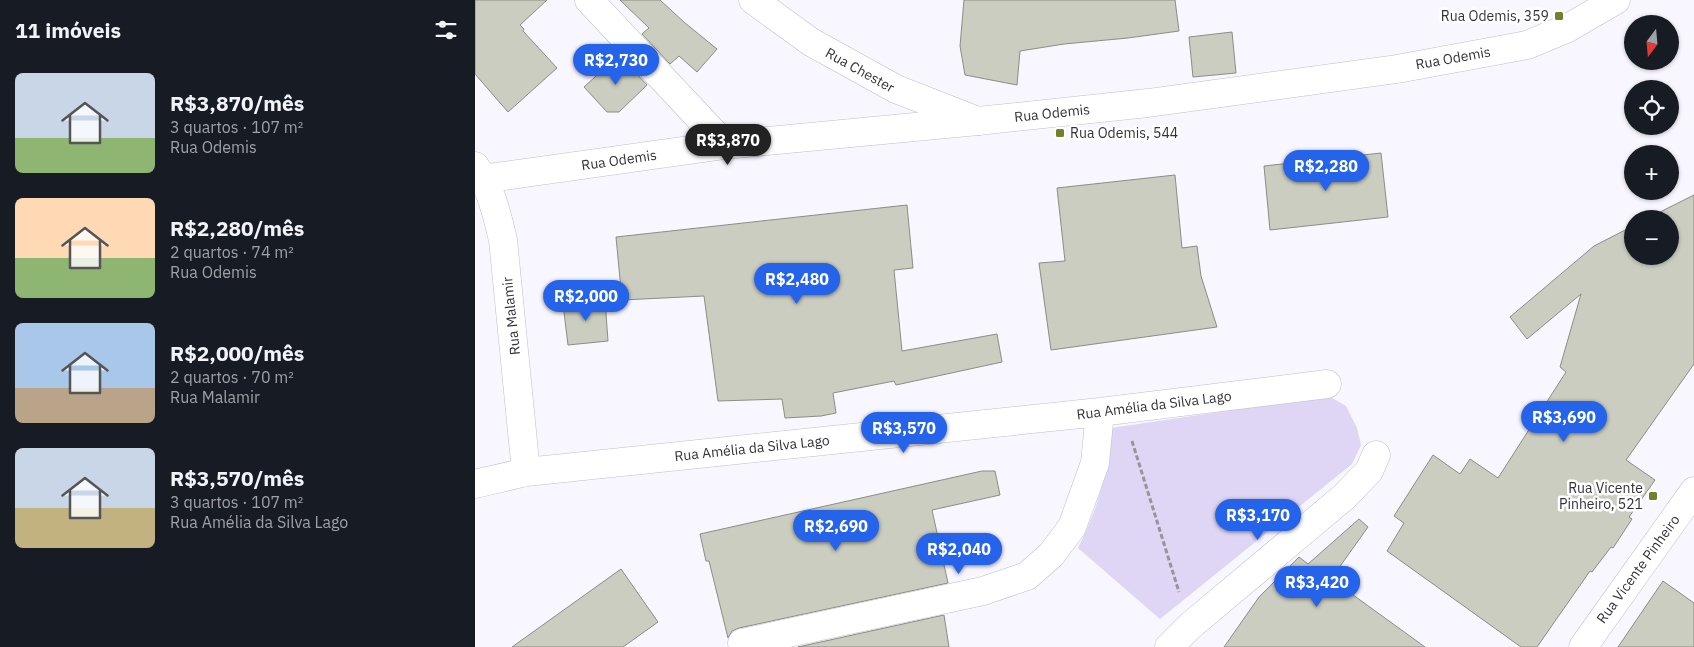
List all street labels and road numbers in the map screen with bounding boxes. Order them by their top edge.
street label: Rua Odemis [1414,43,1492,73]
street label: Rua Chester [822,44,898,96]
street label: Rua Odemis [1013,100,1091,126]
street label: Rua Odemis [580,146,658,174]
street label: Rua Malamir [498,276,524,356]
street label: Rua Amélia da Silva Lago [1075,387,1233,423]
street label: Rua Amélia da Silva Lago [673,431,831,465]
street label: Rua Vicente Pinheiro [1592,511,1684,627]

